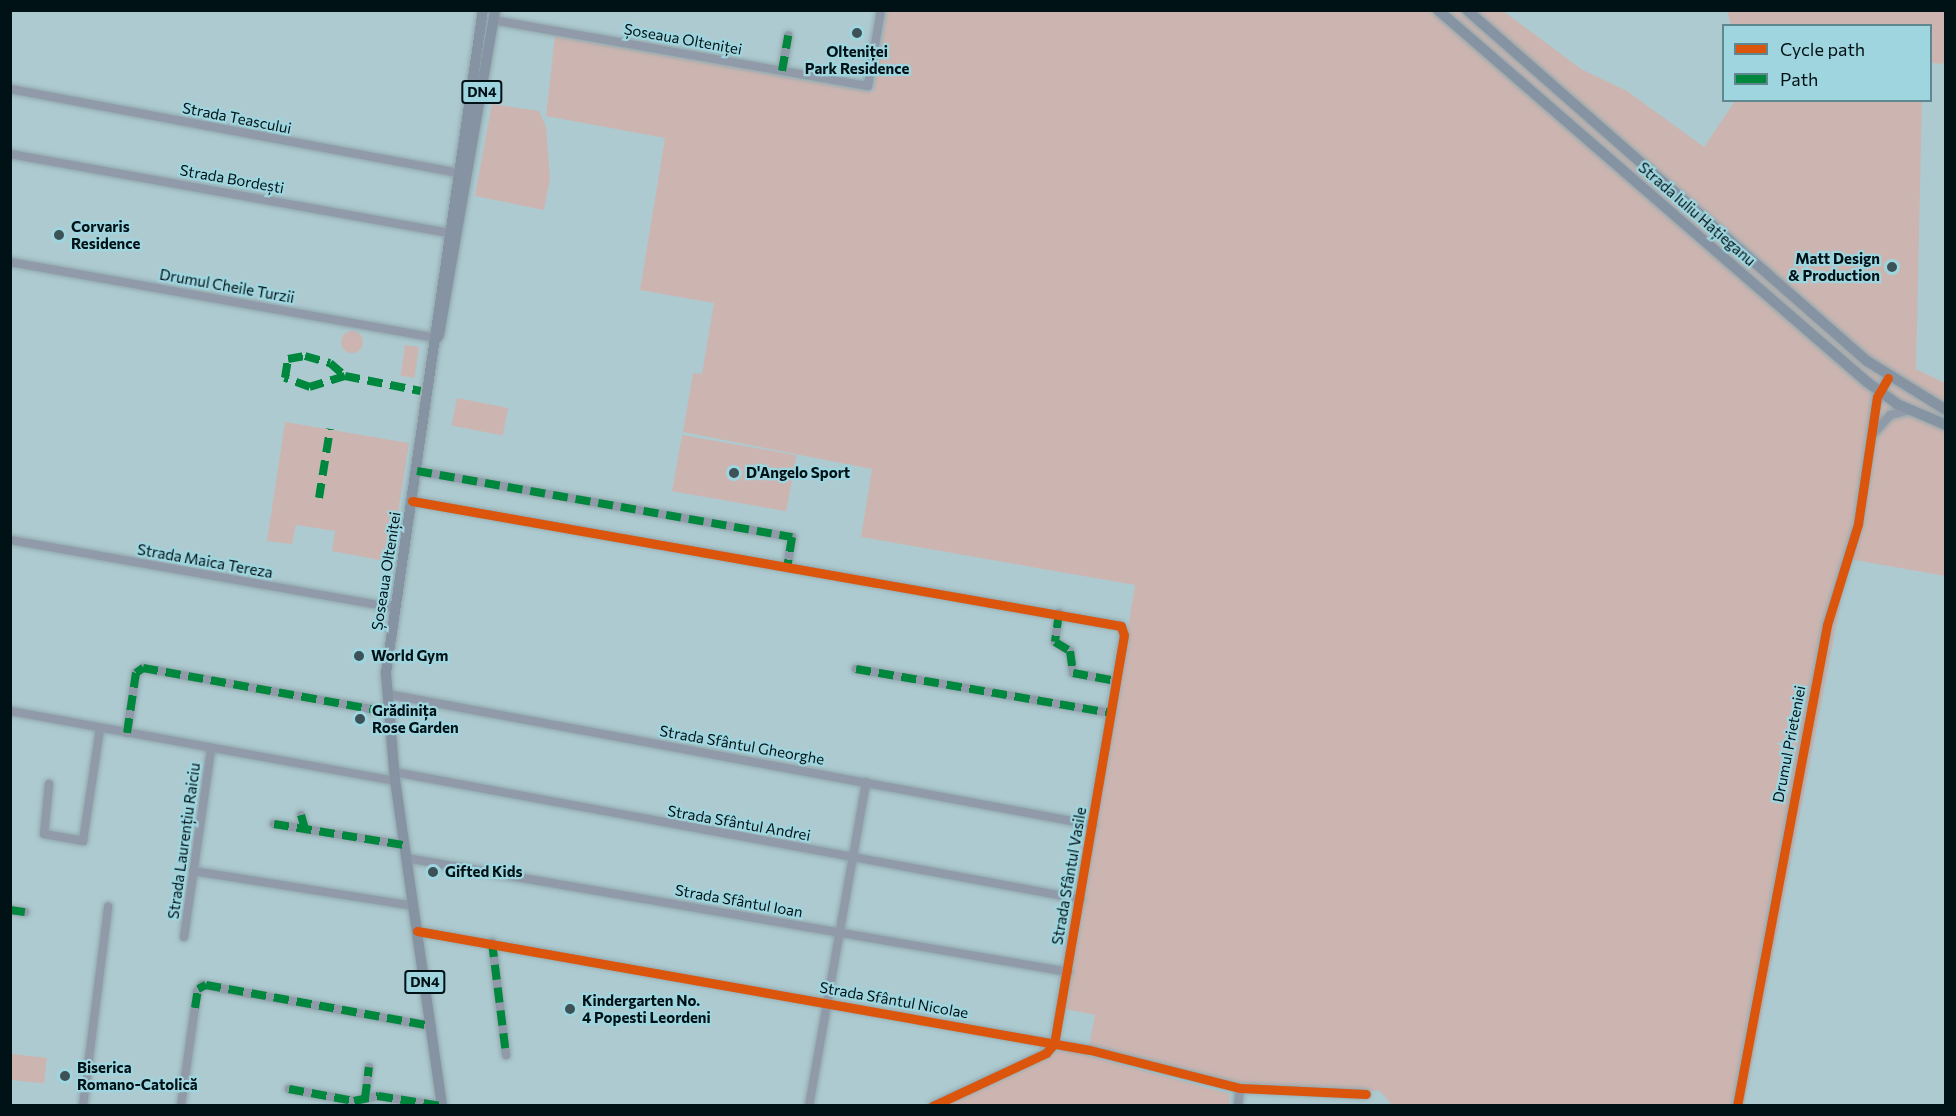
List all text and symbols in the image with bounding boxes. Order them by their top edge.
street label: Șoseaua Olteniței [623,20,743,58]
legend [1722,24,1932,102]
marker: Olteniței Park Residence [850,26,864,40]
text: Cycle path [1780,38,1865,60]
place label: Olteniței Park Residence [805,42,909,77]
text: Path [1780,68,1818,90]
road number: DN4 [461,81,503,103]
street label: Strada Teascului [181,99,293,137]
street label: Strada Iuliu Hațieganu [1635,158,1759,270]
street label: Strada Bordești [178,161,286,197]
place label: Corvaris Residence [71,217,140,252]
marker: Corvaris Residence [52,228,66,242]
place label: Matt Design & Production [1788,249,1880,284]
marker: Matt Design & Production [1885,260,1899,274]
street label: Drumul Cheile Turzii [158,265,296,307]
place label: D'Angelo Sport [746,464,850,482]
marker: D'Angelo Sport [727,466,741,480]
street label: Șoseaua Olteniței [368,511,404,631]
street label: Strada Maica Tereza [136,540,274,582]
place label: World Gym [371,647,448,665]
marker: World Gym [352,649,366,663]
street label: Drumul Prieteniei [1769,684,1809,804]
place label: Grădinița Rose Garden [372,701,459,736]
marker: Grădinița Rose Garden [353,712,367,726]
street label: Strada Sfântul Gheorghe [658,722,826,768]
street label: Strada Laurențiu Raiciu [164,762,204,920]
street label: Strada Sfântul Andrei [666,802,812,844]
street label: Strada Sfântul Vasile [1048,806,1090,946]
place label: Gifted Kids [445,863,522,881]
marker: Gifted Kids [426,865,440,879]
street label: Strada Sfântul Ioan [674,881,804,921]
road number: DN4 [404,971,446,993]
street label: Strada Sfântul Nicolae [818,978,970,1022]
place label: Kindergarten No. 4 Popesti Leordeni [582,991,711,1026]
marker: Kindergarten No. 4 Popesti Leordeni [563,1002,577,1016]
place label: Biserica Romano-Catolică [77,1058,198,1093]
marker: Biserica Romano-Catolică [58,1069,72,1083]

